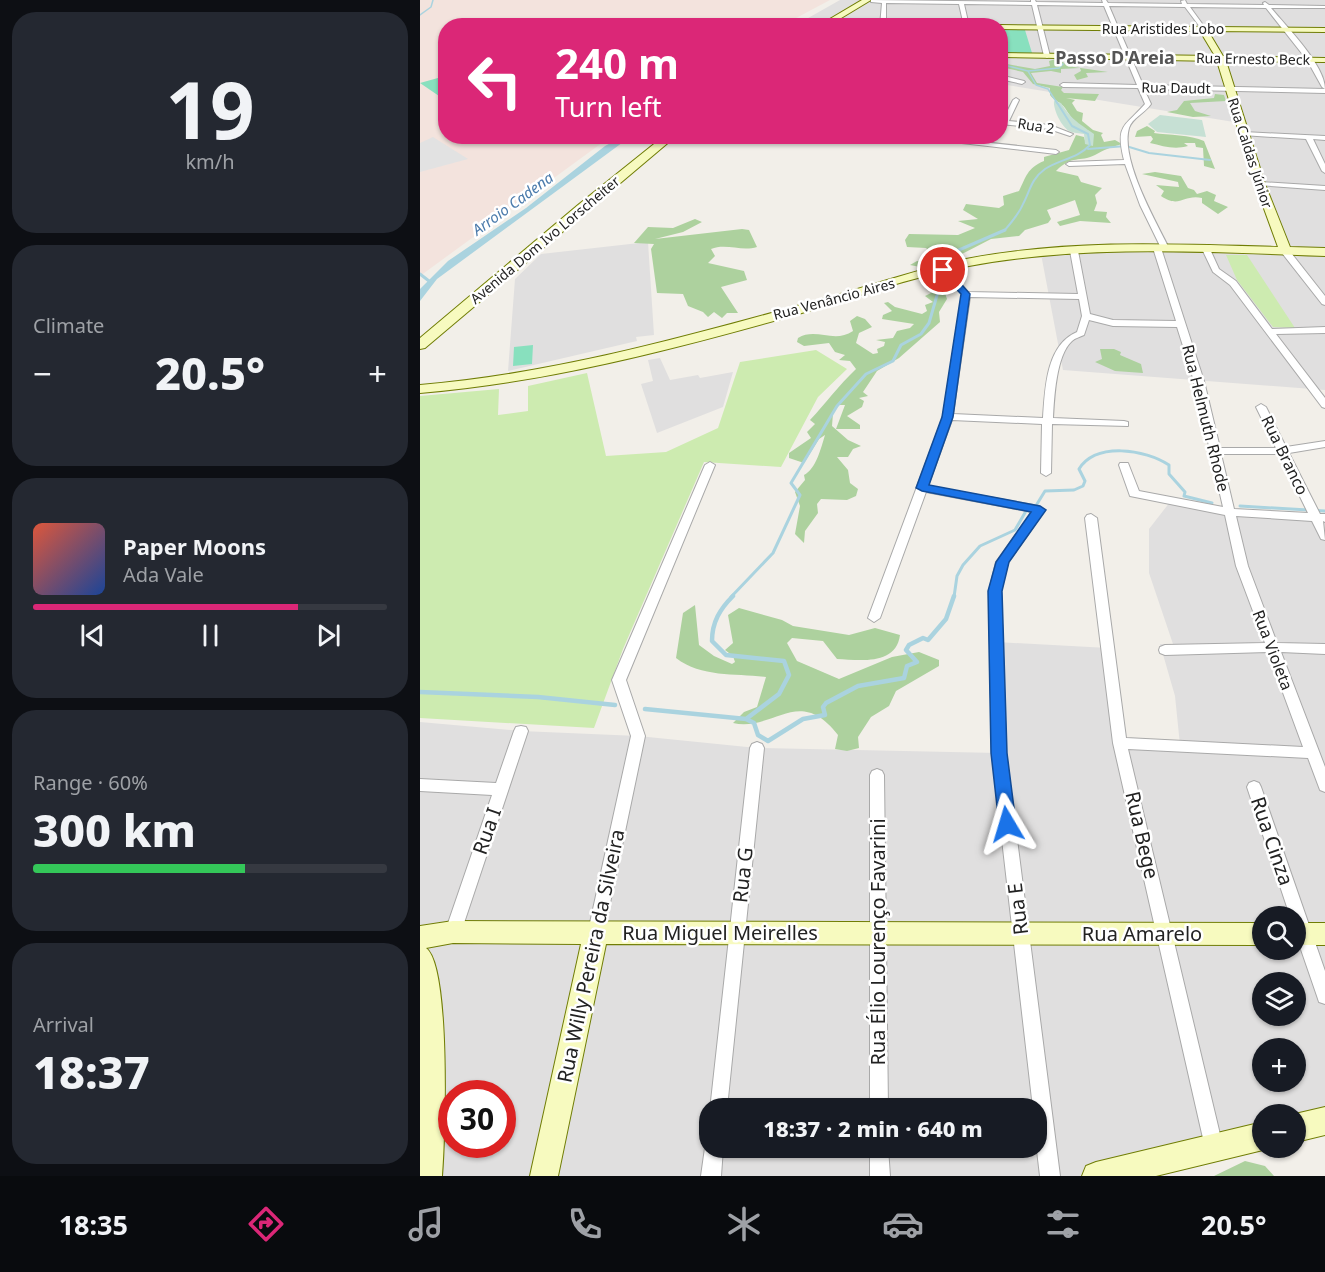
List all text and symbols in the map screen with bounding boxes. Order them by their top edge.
street label: Rua Aristides Lobo [1102,19,1224,38]
text: 240 m [555,34,679,91]
icon: left [456,42,534,120]
district label: Passo D'Areia [1055,45,1175,69]
street label: Rua Ernesto Beck [1196,48,1311,69]
text: 19 [165,56,255,162]
street label: Rua Daudt [1141,77,1211,98]
text: Turn left [555,88,661,125]
street label: Rua Caldas Júnior [1224,95,1277,211]
street label: Rua 2 [1016,113,1056,138]
text: km/h [185,148,235,175]
water label: Arroio Cadena [467,167,557,240]
street label: Avenida Dom Ivo Lorscheiter [466,171,624,308]
pin [917,244,968,295]
icon: arrive [926,253,959,286]
street label: Rua Venâncio Aires [771,273,897,324]
text: Climate [33,312,104,339]
text: 20.5° [155,342,265,403]
street label: Rua Helmuth Rhode [1177,342,1235,494]
text: − [33,351,52,396]
text: + [368,351,387,396]
street label: Rua Branco [1256,412,1314,498]
text: Paper Moons [123,531,266,561]
text: Ada Vale [123,561,204,588]
street label: Rua Violeta [1248,607,1298,693]
icon: previous [76,619,109,652]
icon: pause [194,619,227,652]
icon: next [312,619,345,652]
text: Range · 60% [33,769,148,796]
street label: Rua Bege [1119,788,1166,881]
position arrow [975,792,1039,856]
street label: Rua Cinza [1245,793,1300,889]
text: 300 km [33,799,196,860]
street label: Rua I [466,804,507,858]
street label: Rua Élio Lourenço Favarini [864,818,891,1066]
street label: Rua Willy Pereira da Silveira [550,827,631,1085]
street label: Rua G [726,846,759,904]
street label: Rua E [1001,881,1034,937]
map controls [1252,906,1306,1158]
button: search [1252,906,1306,960]
street label: Rua Miguel Meirelles [622,919,818,946]
street label: Rua Amarelo [1082,920,1202,947]
button: layers [1252,972,1306,1026]
text: Arrival [33,1011,94,1038]
button: + [1252,1038,1306,1092]
text: 18:37 [33,1041,150,1102]
speed limit sign: 30 [438,1080,516,1158]
button: − [1252,1104,1306,1158]
text: 18:37 · 2 min · 640 m [763,1113,983,1143]
icon: directions [245,1203,287,1245]
icon: music [405,1203,447,1245]
icon: phone [564,1203,606,1245]
icon: climate [723,1203,765,1245]
icon: car [882,1203,924,1245]
icon: filters [1042,1203,1084,1245]
text: 18:35 [59,1206,128,1243]
text: 20.5° [1201,1206,1266,1243]

